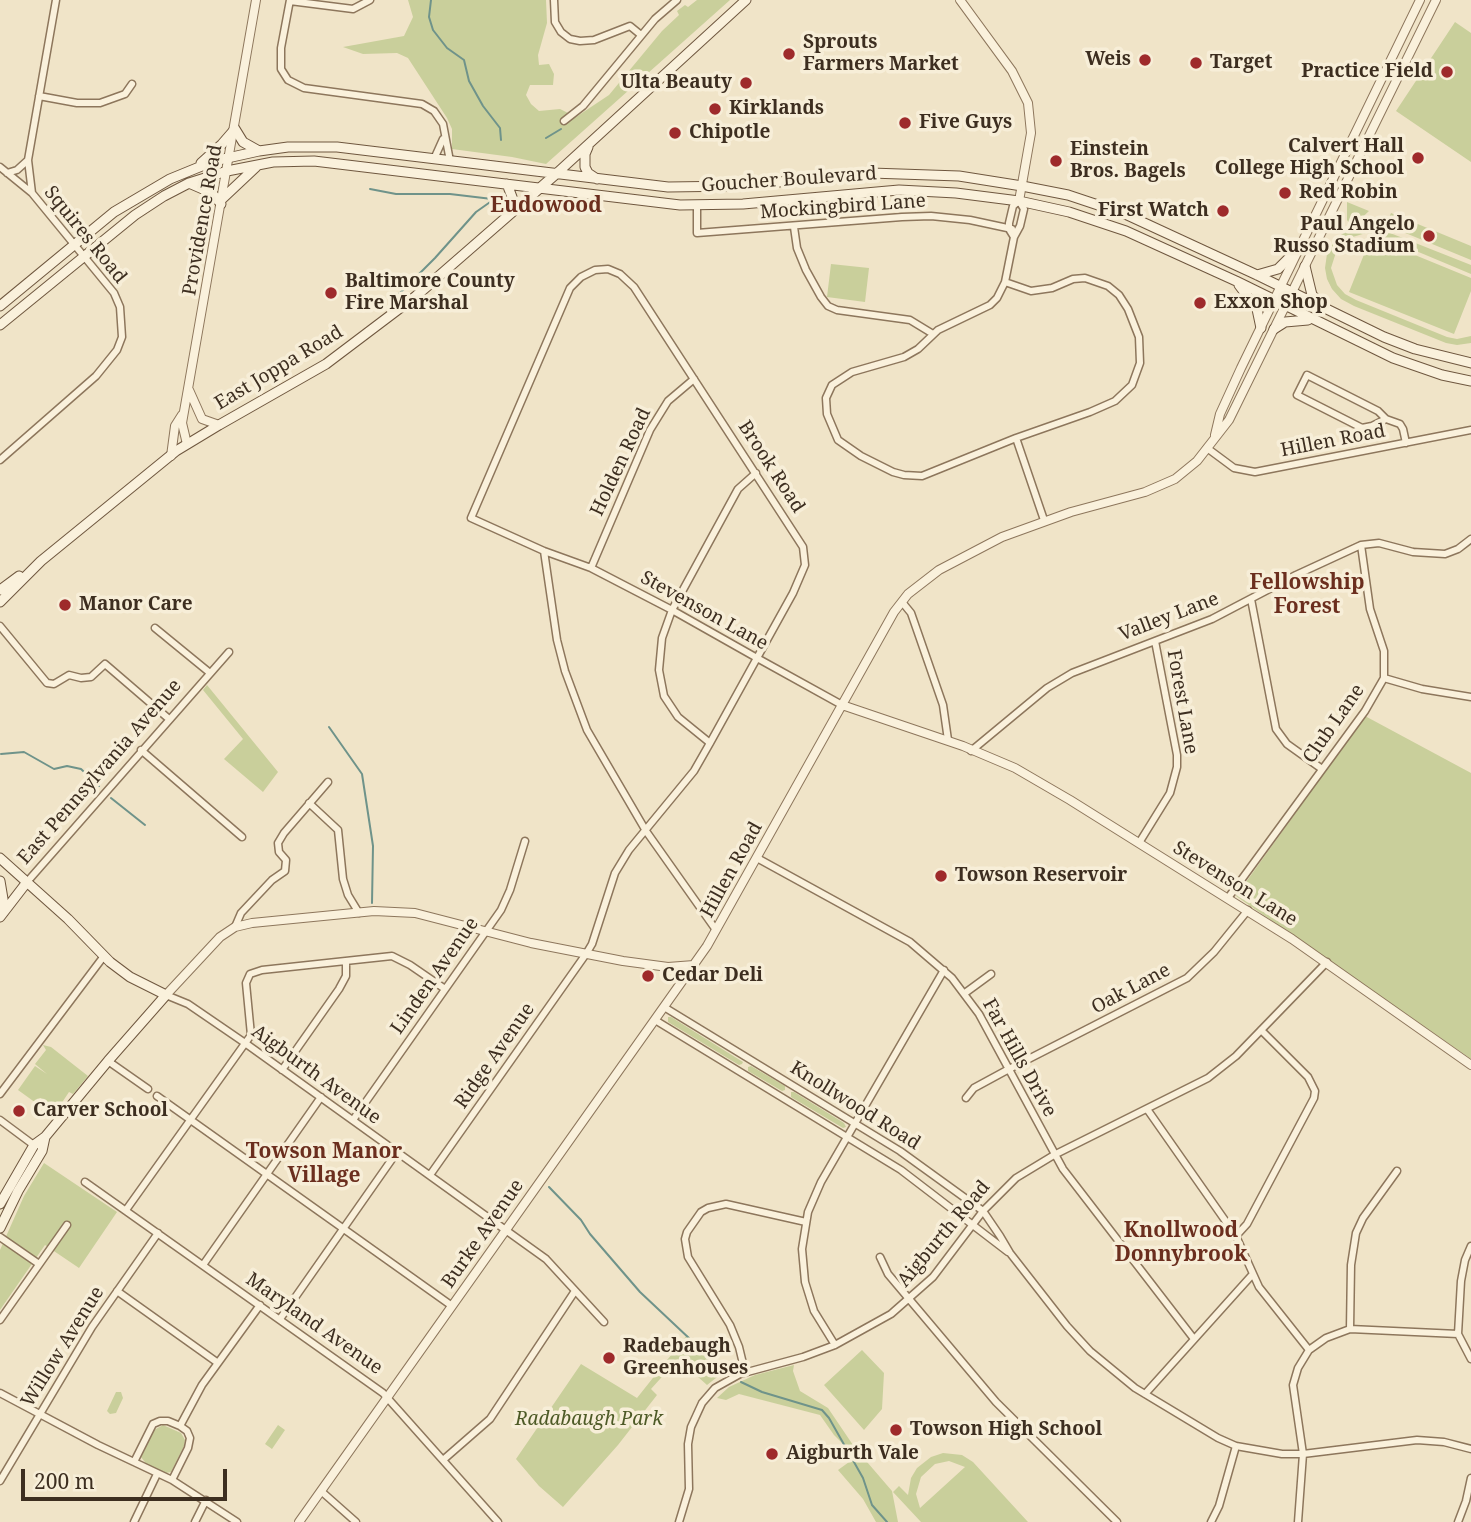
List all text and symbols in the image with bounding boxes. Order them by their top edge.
place label: Sprouts Farmers Market [803,32,959,76]
marker: Sprouts Farmers Market [781,46,797,62]
place label: Weis [1085,49,1131,71]
marker: Weis [1137,52,1153,68]
place label: Target [1210,52,1272,74]
marker: Target [1188,55,1204,71]
place label: Practice Field [1301,61,1433,83]
marker: Practice Field [1439,64,1455,80]
place label: Ulta Beauty [621,72,732,94]
marker: Ulta Beauty [738,75,754,91]
place label: Kirklands [729,98,824,120]
marker: Kirklands [707,101,723,117]
place label: Five Guys [919,112,1012,134]
marker: Five Guys [897,115,913,131]
place label: Chipotle [689,122,770,144]
marker: Chipotle [667,125,683,141]
place label: Calvert Hall College High School [1215,136,1404,180]
place label: Einstein Bros. Bagels [1070,139,1186,183]
street label: Providence Road [179,143,227,297]
marker: Calvert Hall College High School [1410,150,1426,166]
marker: Einstein Bros. Bagels [1048,153,1064,169]
street label: Goucher Boulevard [700,162,878,198]
street label: Squires Road [39,182,131,288]
place label: Red Robin [1299,182,1398,204]
marker: Red Robin [1277,185,1293,201]
street label: Mockingbird Lane [759,190,927,224]
district label: Eudowood [490,193,602,219]
place label: First Watch [1098,200,1209,222]
marker: First Watch [1215,203,1231,219]
place label: Paul Angelo Russo Stadium [1273,214,1415,258]
marker: Paul Angelo Russo Stadium [1421,228,1437,244]
place label: Baltimore County Fire Marshal [345,271,515,315]
marker: Baltimore County Fire Marshal [323,285,339,301]
place label: Exxon Shop [1214,292,1328,314]
marker: Exxon Shop [1192,295,1208,311]
street label: East Joppa Road [211,321,347,415]
street label: Holden Road [586,404,656,520]
street label: Brook Road [733,417,809,517]
street label: Hillen Road [1279,420,1387,462]
street label: Stevenson Lane [636,567,772,655]
district label: Fellowship Forest [1250,570,1364,620]
street label: Valley Lane [1116,588,1222,646]
place label: Manor Care [79,594,193,616]
marker: Manor Care [57,597,73,613]
street label: Forest Lane [1162,648,1202,756]
street label: East Pennsylvania Avenue [13,675,187,869]
street label: Club Lane [1299,680,1369,768]
street label: Hillen Road [696,818,768,922]
street label: Stevenson Lane [1169,837,1301,931]
place label: Towson Reservoir [955,865,1127,887]
marker: Towson Reservoir [933,868,949,884]
street label: Linden Avenue [386,913,484,1039]
street label: Oak Lane [1088,959,1174,1019]
place label: Cedar Deli [662,965,763,987]
marker: Cedar Deli [640,968,656,984]
street label: Far Hills Drive [977,995,1061,1121]
street label: Ridge Avenue [450,999,540,1113]
street label: Aigburth Avenue [247,1021,385,1129]
street label: Knollwood Road [786,1057,924,1155]
place label: Carver School [33,1100,168,1122]
marker: Carver School [11,1103,27,1119]
district label: Towson Manor Village [246,1139,402,1189]
street label: Burke Avenue [437,1175,529,1293]
street label: Aigburth Road [893,1176,995,1292]
district label: Knollwood Donnybrook [1115,1218,1247,1268]
street label: Maryland Avenue [241,1268,387,1380]
street label: Willow Avenue [17,1282,109,1412]
place label: Radebaugh Greenhouses [623,1336,748,1380]
marker: Radebaugh Greenhouses [601,1350,617,1366]
park label: Radabaugh Park [515,1409,663,1431]
place label: Towson High School [910,1419,1102,1441]
marker: Towson High School [888,1422,904,1438]
place label: Aigburth Vale [786,1443,919,1465]
marker: Aigburth Vale [764,1446,780,1462]
scale bar [24,1456,231,1500]
text: 200 m [34,1467,95,1495]

